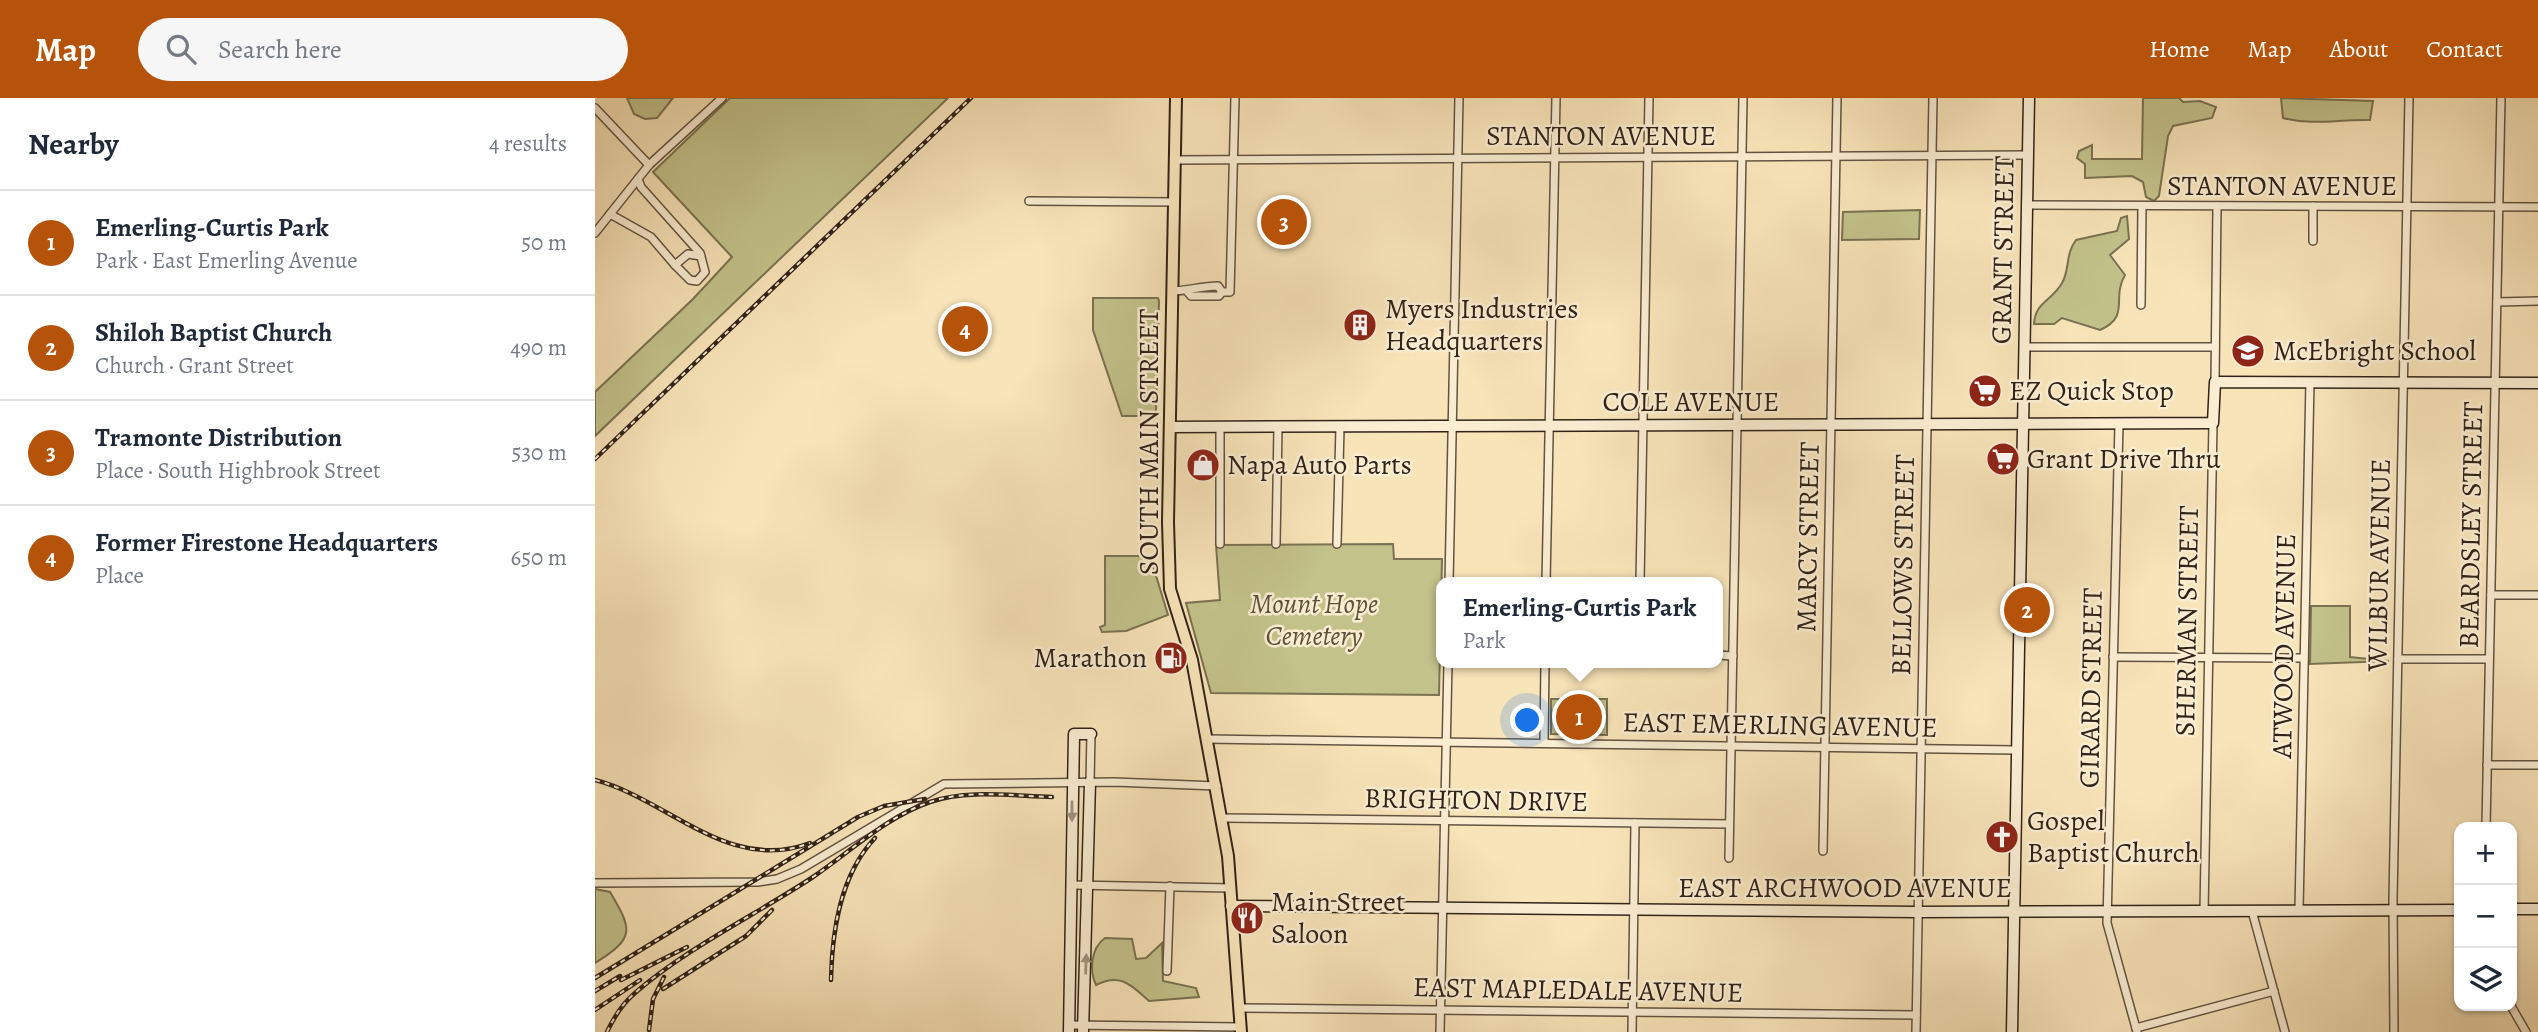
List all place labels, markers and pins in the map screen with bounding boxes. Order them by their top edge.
pin: 3 [1261,196,1307,248]
place label: Myers Industries Headquarters [1385,290,1579,360]
pin: 4 [942,303,988,355]
building icon: Myers Industries Headquarters [1341,306,1379,344]
school or university icon: McEbright School [2229,332,2267,370]
place label: McEbright School [2273,332,2476,370]
supermarket icon: EZ Quick Stop [1966,372,2004,410]
place label: EZ Quick Stop [2009,372,2174,410]
supermarket icon: Grant Drive Thru [1984,440,2022,478]
place label: Grant Drive Thru [2027,440,2222,478]
shop icon: Napa Auto Parts [1184,446,1222,484]
place label: Napa Auto Parts [1227,446,1412,484]
pin: 2 [2004,584,2050,636]
place label: Marathon [1034,639,1147,677]
fuel station icon: Marathon [1152,639,1190,677]
pin: 1 [1556,691,1602,743]
place label: Gospel Baptist Church [2027,802,2200,872]
church icon: Gospel Baptist Church [1983,818,2021,856]
place label: Main Street Saloon [1271,883,1405,953]
restaurant icon: Main Street Saloon [1228,899,1266,937]

